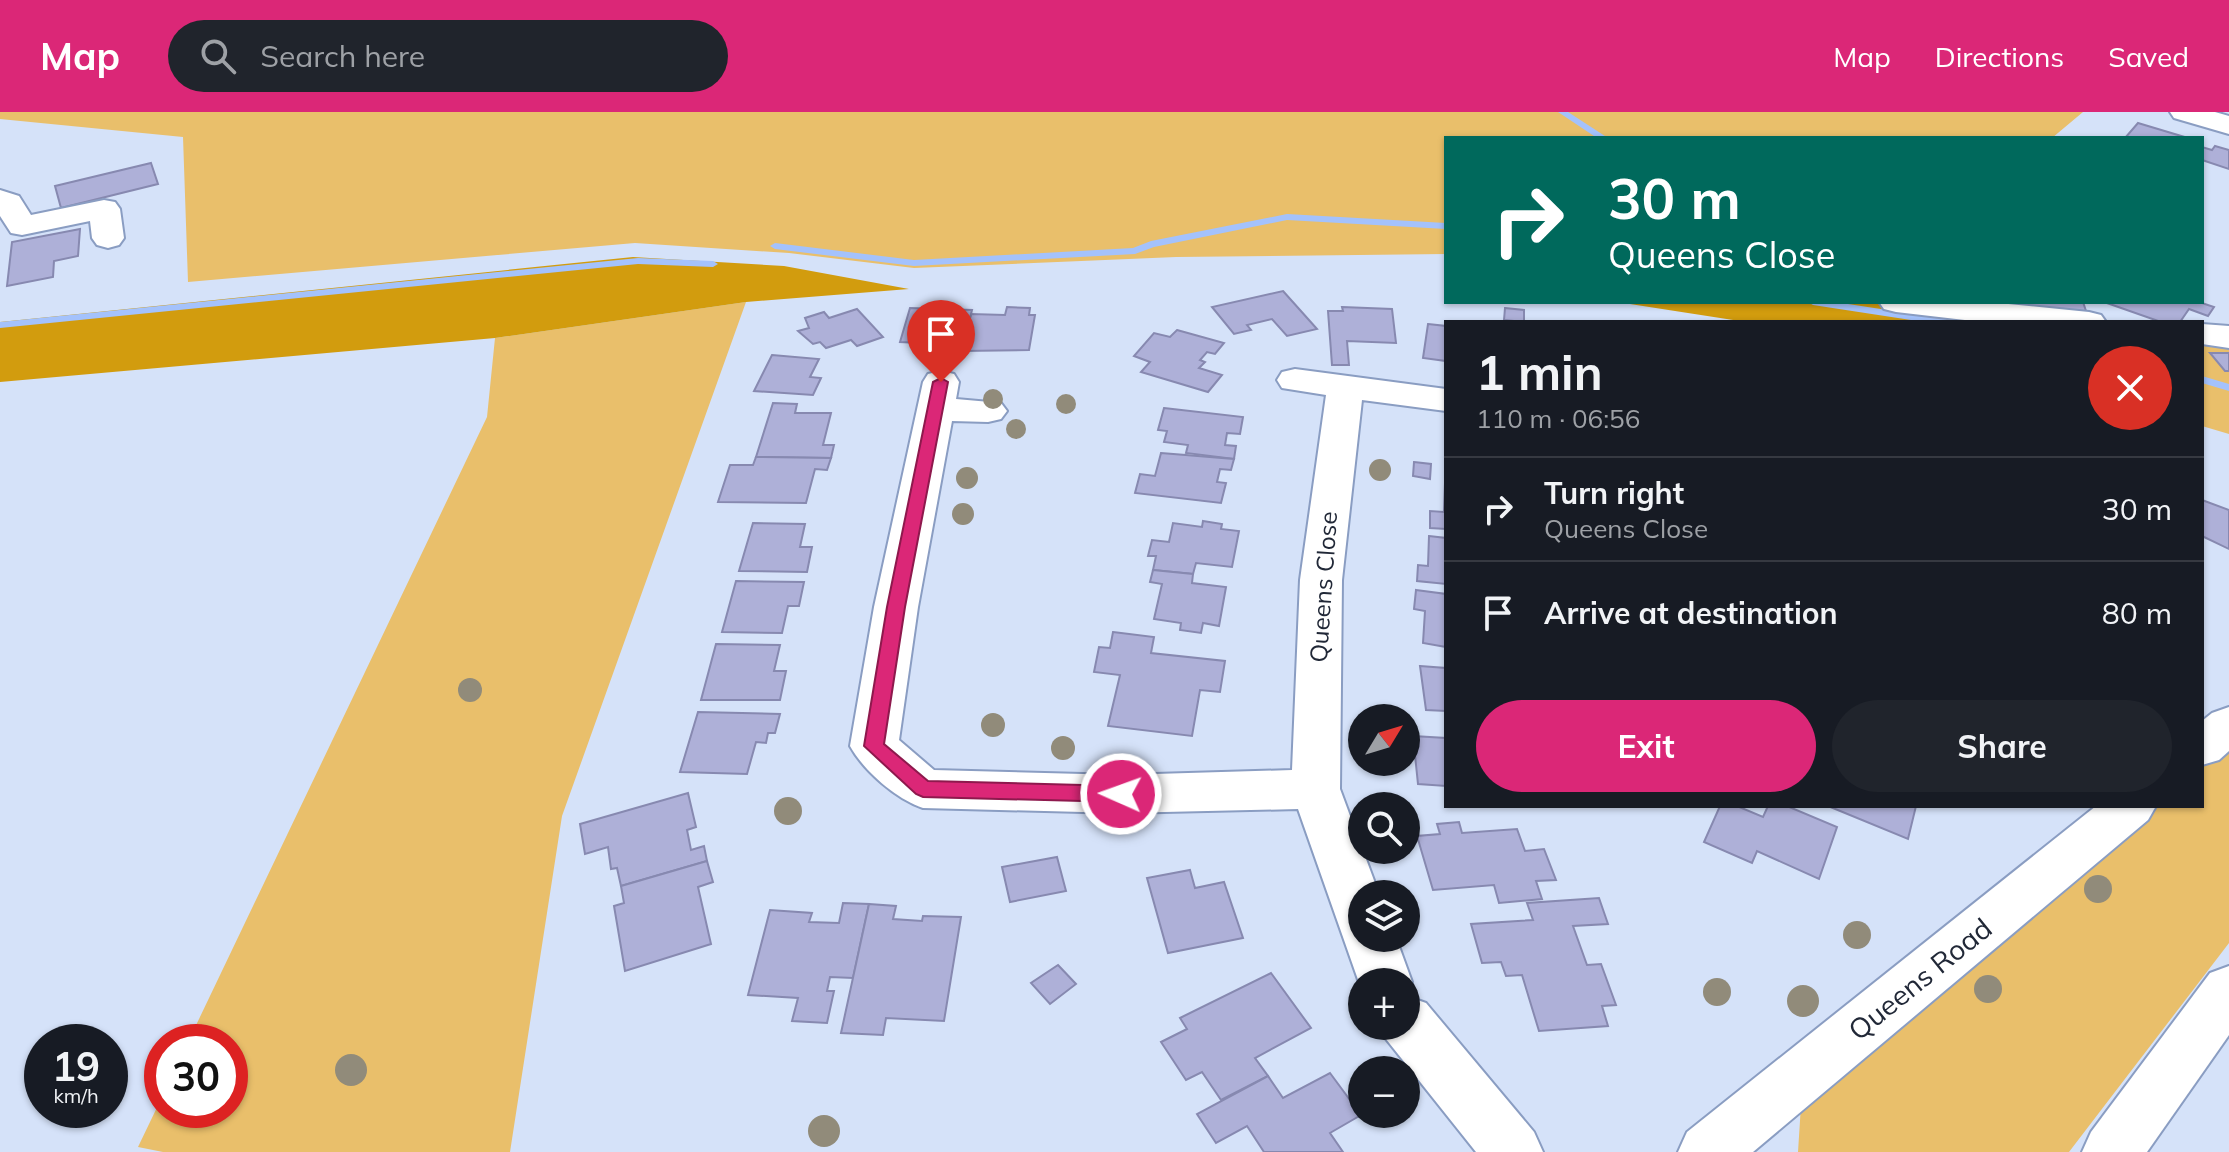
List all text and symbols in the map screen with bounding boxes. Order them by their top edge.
search box [168,20,728,92]
text: Map [40,32,120,80]
icon: search [196,34,240,78]
text: Search here [260,37,425,75]
text: Map [1833,39,1891,74]
text: Directions [1935,39,2064,74]
text: Saved [2108,39,2189,74]
text: 30 m [1608,163,1741,233]
icon: right [1476,168,1580,272]
text: Queens Close [1608,232,1835,277]
pin [907,300,975,382]
icon: arrive [919,312,963,356]
text: 1 min [1476,342,1603,402]
button: close [2088,346,2172,430]
text: 110 m · 06:56 [1476,402,1640,435]
text: Turn right [1544,474,1684,512]
icon: right [1476,487,1520,531]
text: 30 m [2102,490,2172,528]
street label: Queens Close [1303,510,1343,664]
text: Queens Close [1544,512,1708,545]
icon: arrive [1476,591,1520,635]
text: Arrive at destination [1544,594,1838,632]
text: 80 m [2102,594,2172,632]
button: Exit [1476,700,1816,792]
button: Share [1832,700,2172,792]
north arrow [1348,704,1420,776]
map controls [1348,704,1420,1128]
position arrow [1079,752,1163,836]
button: search [1348,792,1420,864]
button: layers [1348,880,1420,952]
street label: Queens Road [1841,910,1999,1047]
button: + [1348,968,1420,1040]
speed limit sign: 30 [144,1024,248,1128]
text: 19 [52,1041,100,1091]
button: − [1348,1056,1420,1128]
text: km/h [53,1083,99,1108]

